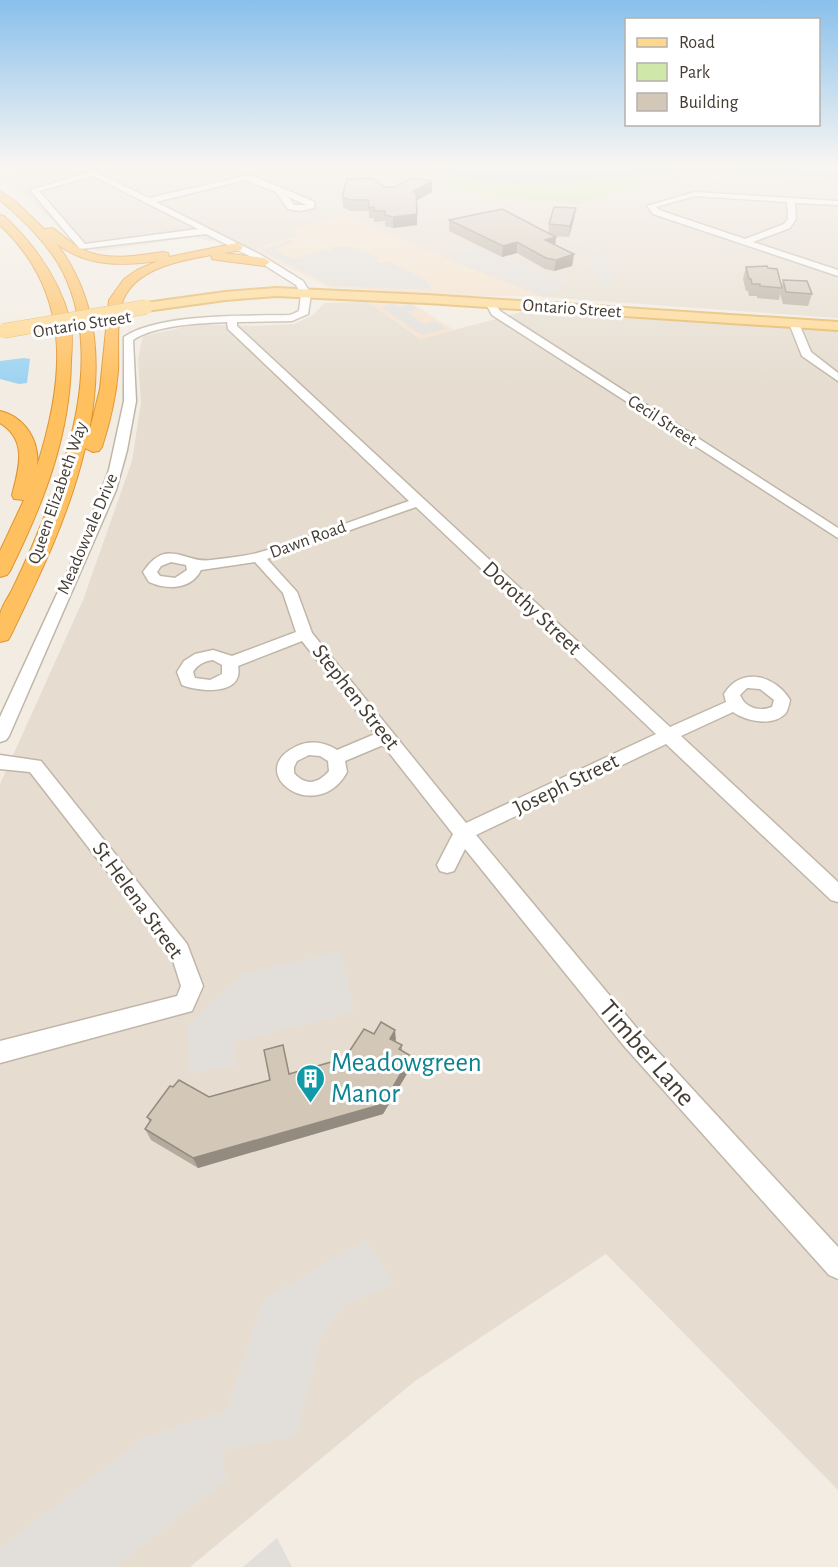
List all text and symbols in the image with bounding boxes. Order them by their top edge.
legend [625,18,820,126]
text: Road [679,34,715,52]
text: Park [679,64,711,82]
text: Building [679,94,739,112]
street label: Ontario Street [522,297,622,321]
street label: Ontario Street [32,308,133,342]
street label: Cecil Street [624,392,700,450]
street label: Queen Elizabeth Way [25,419,91,566]
street label: Meadowvale Drive [54,471,122,597]
street label: Dawn Road [267,518,349,562]
street label: Dorothy Street [479,557,585,659]
street label: Stephen Street [308,640,404,754]
street label: Joseph Street [510,749,622,819]
street label: St Helena Street [88,838,188,962]
street label: Timber Lane [594,995,700,1111]
place label: Meadowgreen Manor [331,1049,482,1107]
building icon: Meadowgreen Manor [294,1062,326,1104]

